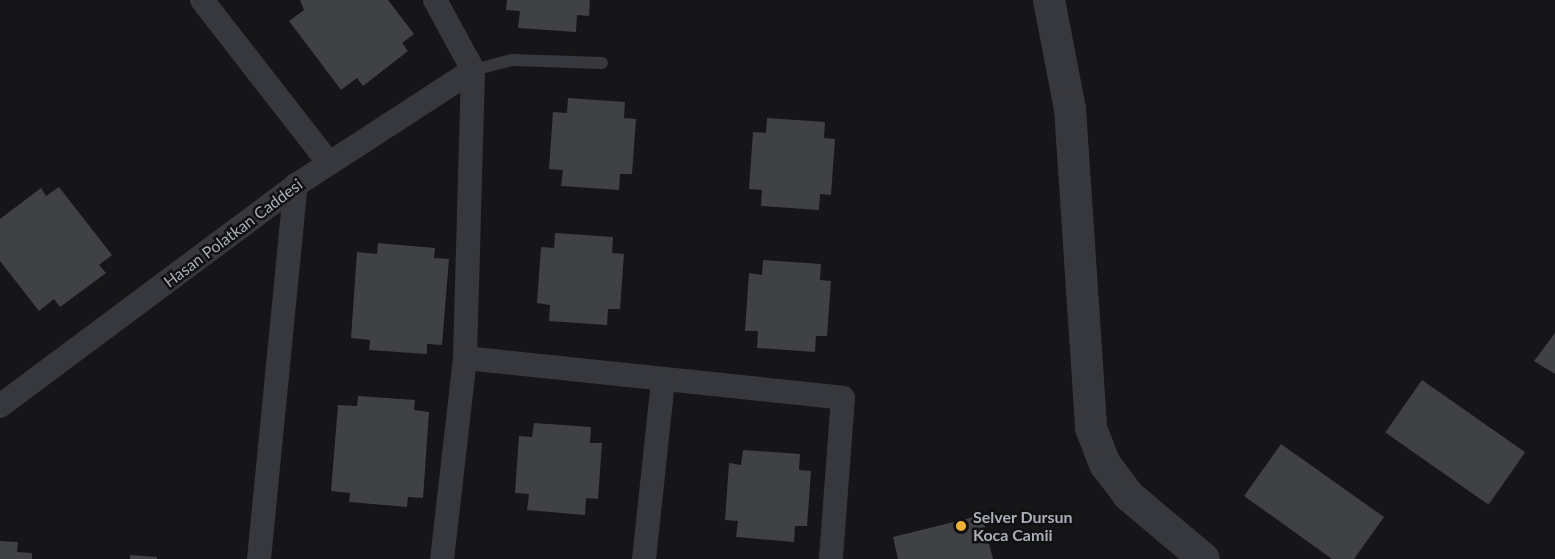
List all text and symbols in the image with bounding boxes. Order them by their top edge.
street label: Hasan Polatkan Caddesi [160,175,306,291]
place label: Selver Dursun Koca Camii [973,507,1073,545]
marker: Selver Dursun Koca Camii [954,519,968,533]

